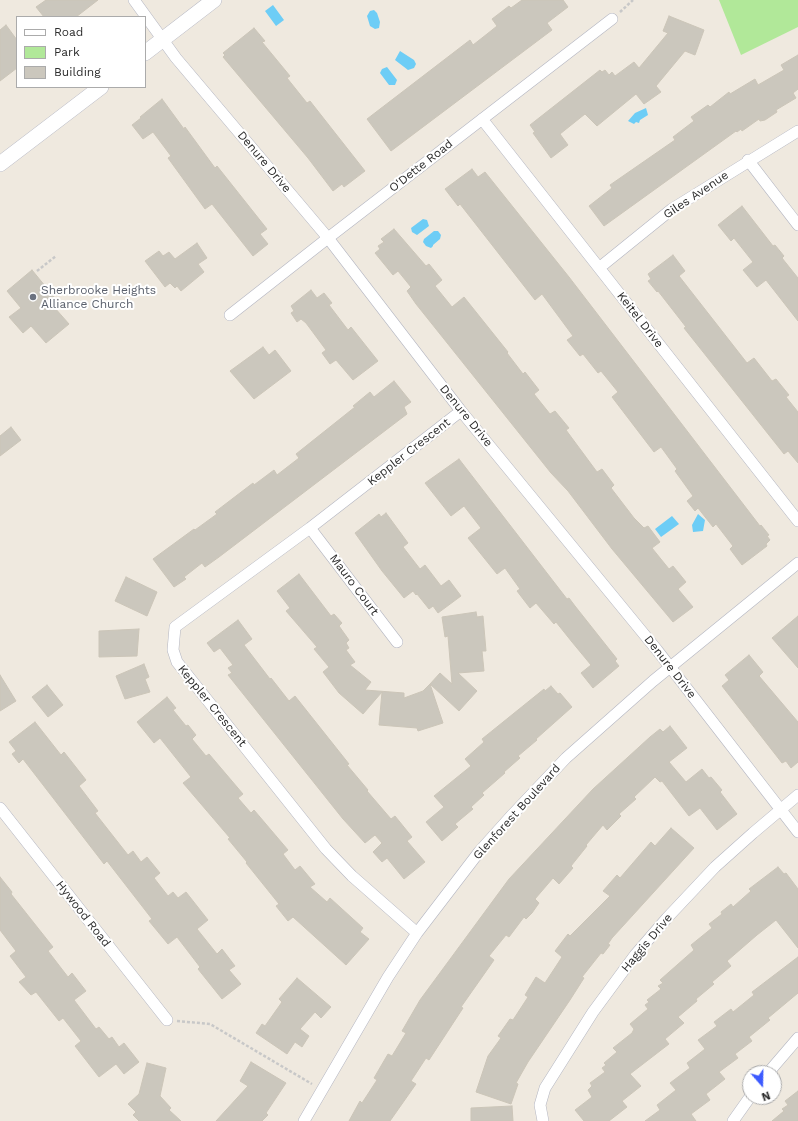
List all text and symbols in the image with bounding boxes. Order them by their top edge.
legend [16,16,146,88]
text: Road [54,25,83,39]
text: Park [54,45,80,59]
text: Building [54,65,101,79]
street label: Denure Drive [234,128,294,196]
street label: O'Dette Road [386,137,456,195]
street label: Giles Avenue [661,168,731,222]
place label: Sherbrooke Heights Alliance Church [41,283,156,311]
street label: Keitel Drive [614,289,666,351]
marker: Sherbrooke Heights Alliance Church [28,292,38,302]
street label: Denure Drive [436,382,496,450]
street label: Keppler Crescent [365,415,453,489]
street label: Mauro Court [326,552,382,618]
street label: Denure Drive [641,633,699,701]
street label: Keppler Crescent [175,662,249,750]
street label: Glenforest Boulevard [470,761,564,863]
street label: Hywood Road [53,878,113,950]
street label: Haggis Drive [618,911,676,975]
north arrow [742,1065,782,1105]
text: N [760,1088,772,1103]

